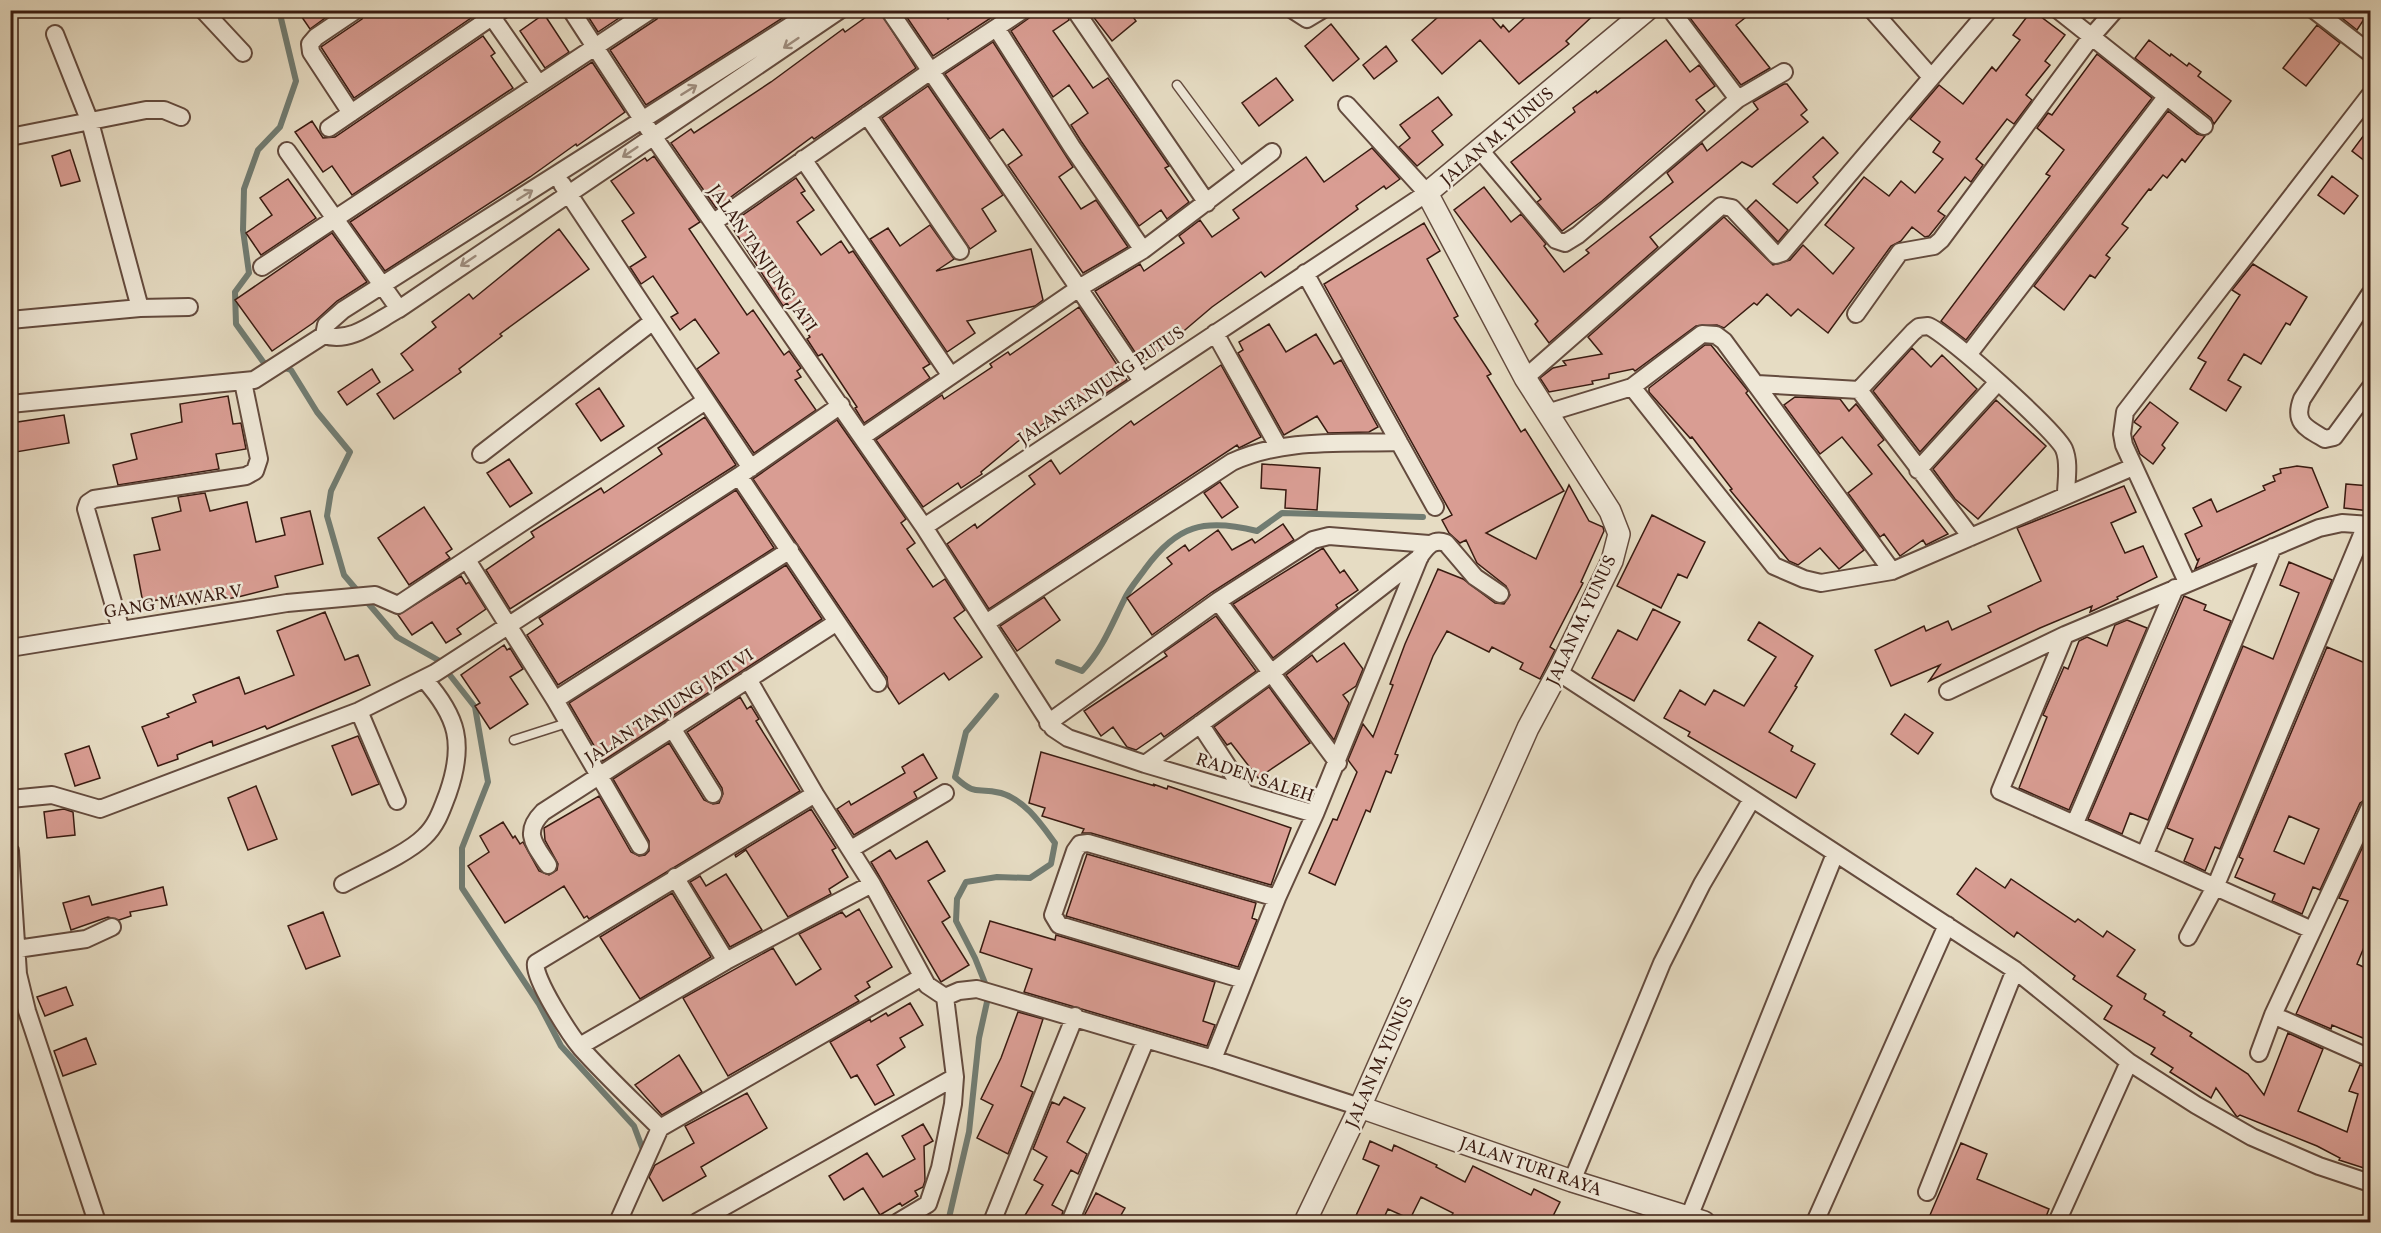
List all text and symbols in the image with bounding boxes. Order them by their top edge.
one-way arrow [784,37,800,49]
street label: JALAN M. YUNUS [1436,82,1560,192]
one-way arrow [680,83,697,95]
one-way arrow [622,146,638,158]
street label: JALAN TANJUNG JATI [701,180,822,338]
one-way arrow [516,189,533,201]
one-way arrow [460,255,477,268]
street label: JALAN TANJUNG PUTUS [1013,321,1190,452]
street label: JALAN M. YUNUS [1541,551,1624,690]
street label: GANG MAWAR V [102,579,244,626]
street label: JALAN TANJUNG JATI VI [580,643,759,771]
street label: RADEN SALEH [1192,748,1317,809]
street label: JALAN M. YUNUS [1340,993,1421,1132]
street label: JALAN TURI RAYA [1456,1131,1605,1204]

